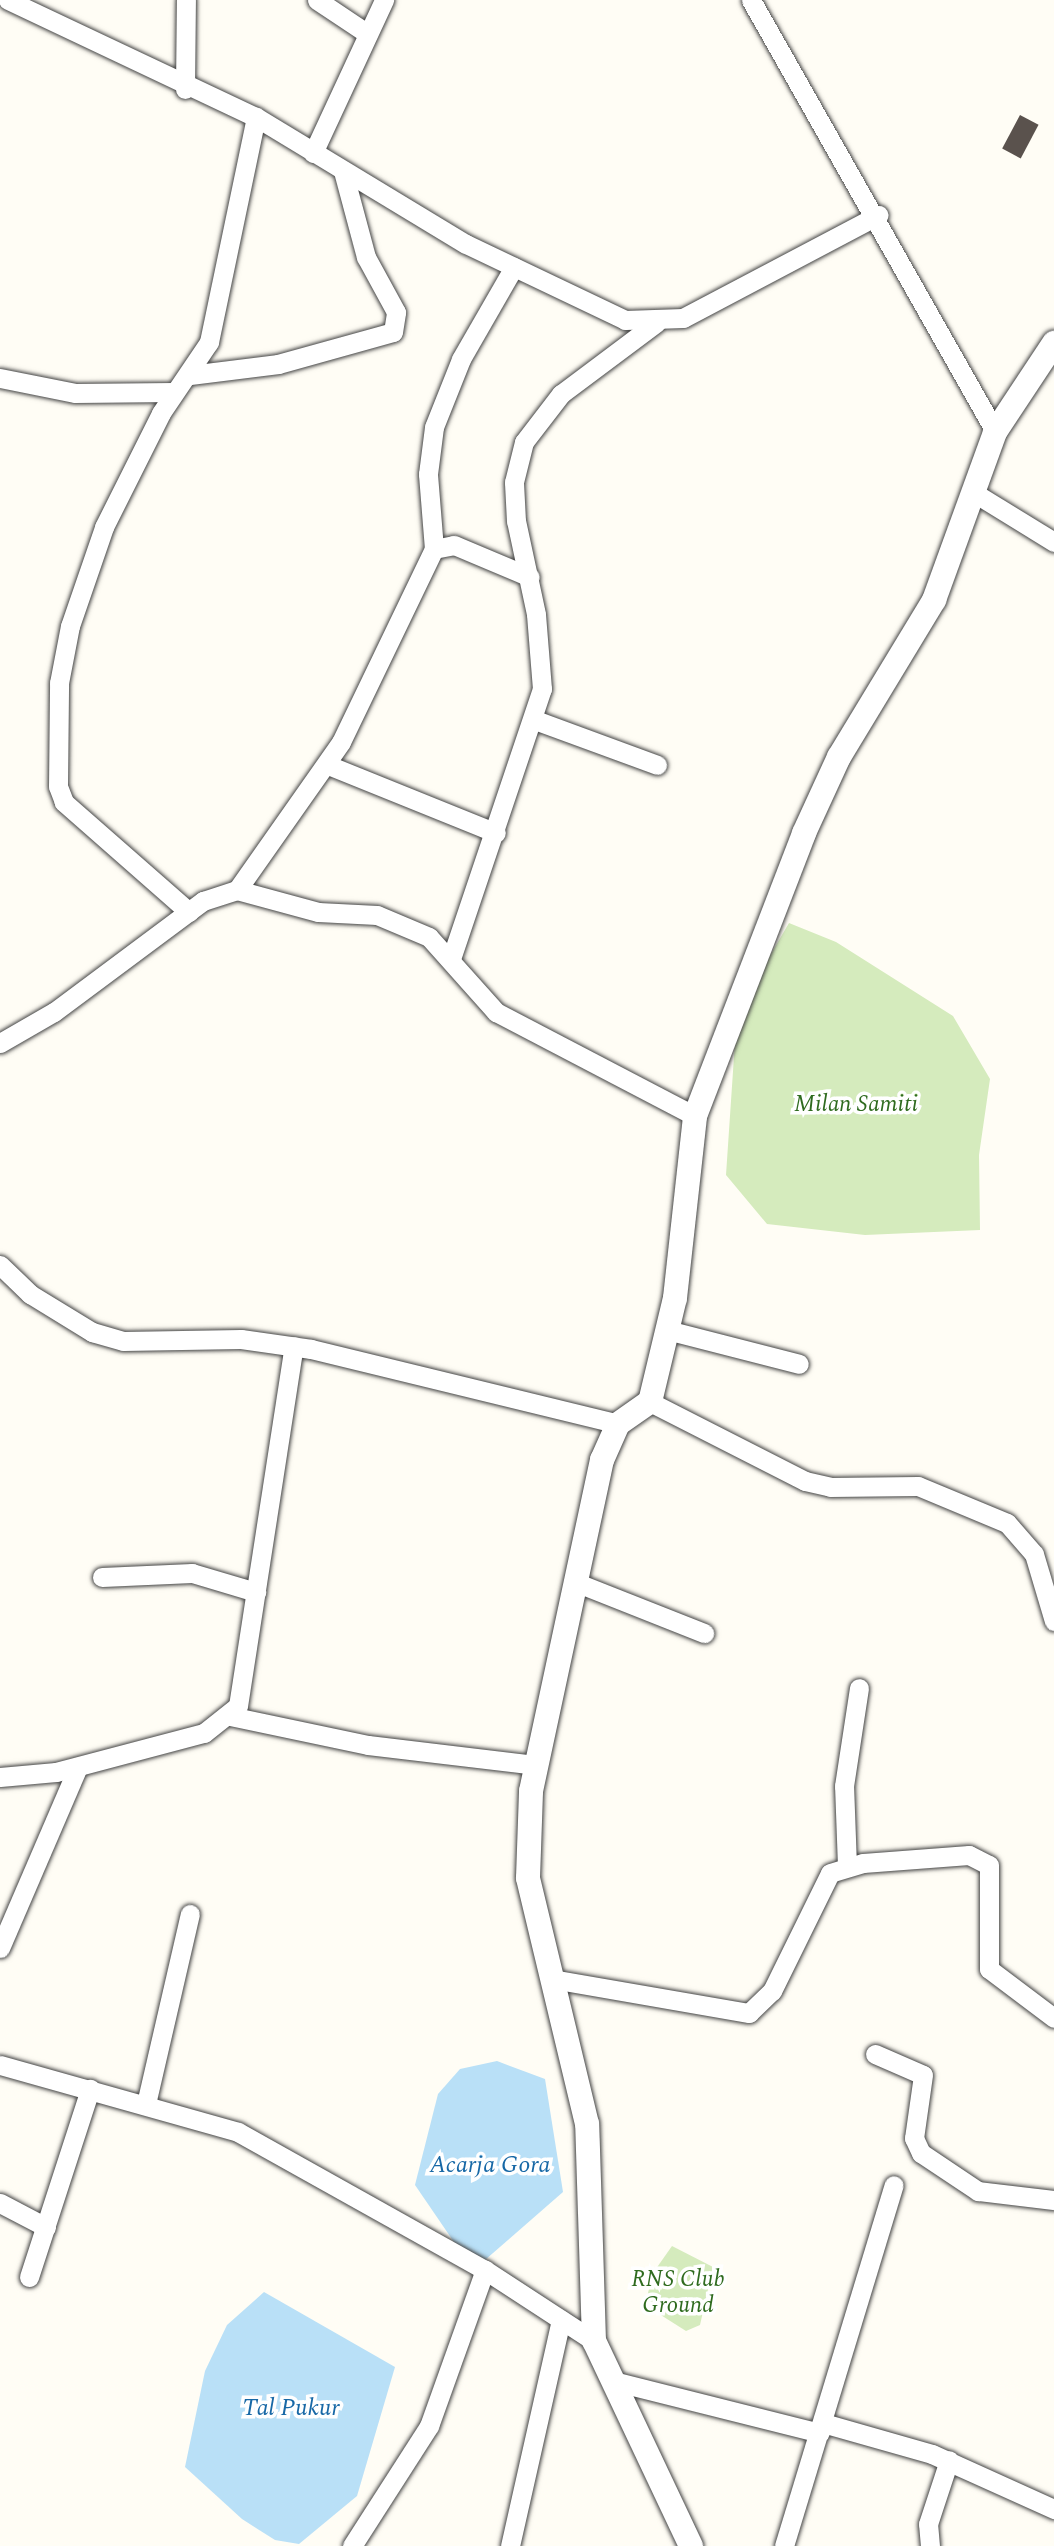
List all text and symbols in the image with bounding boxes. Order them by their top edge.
park label: Milan Samiti [794,1091,918,1119]
water label: Acarja Gora [430,2152,550,2180]
park label: RNS Club Ground [631,2266,725,2320]
water label: Tal Pukur [242,2395,340,2423]

